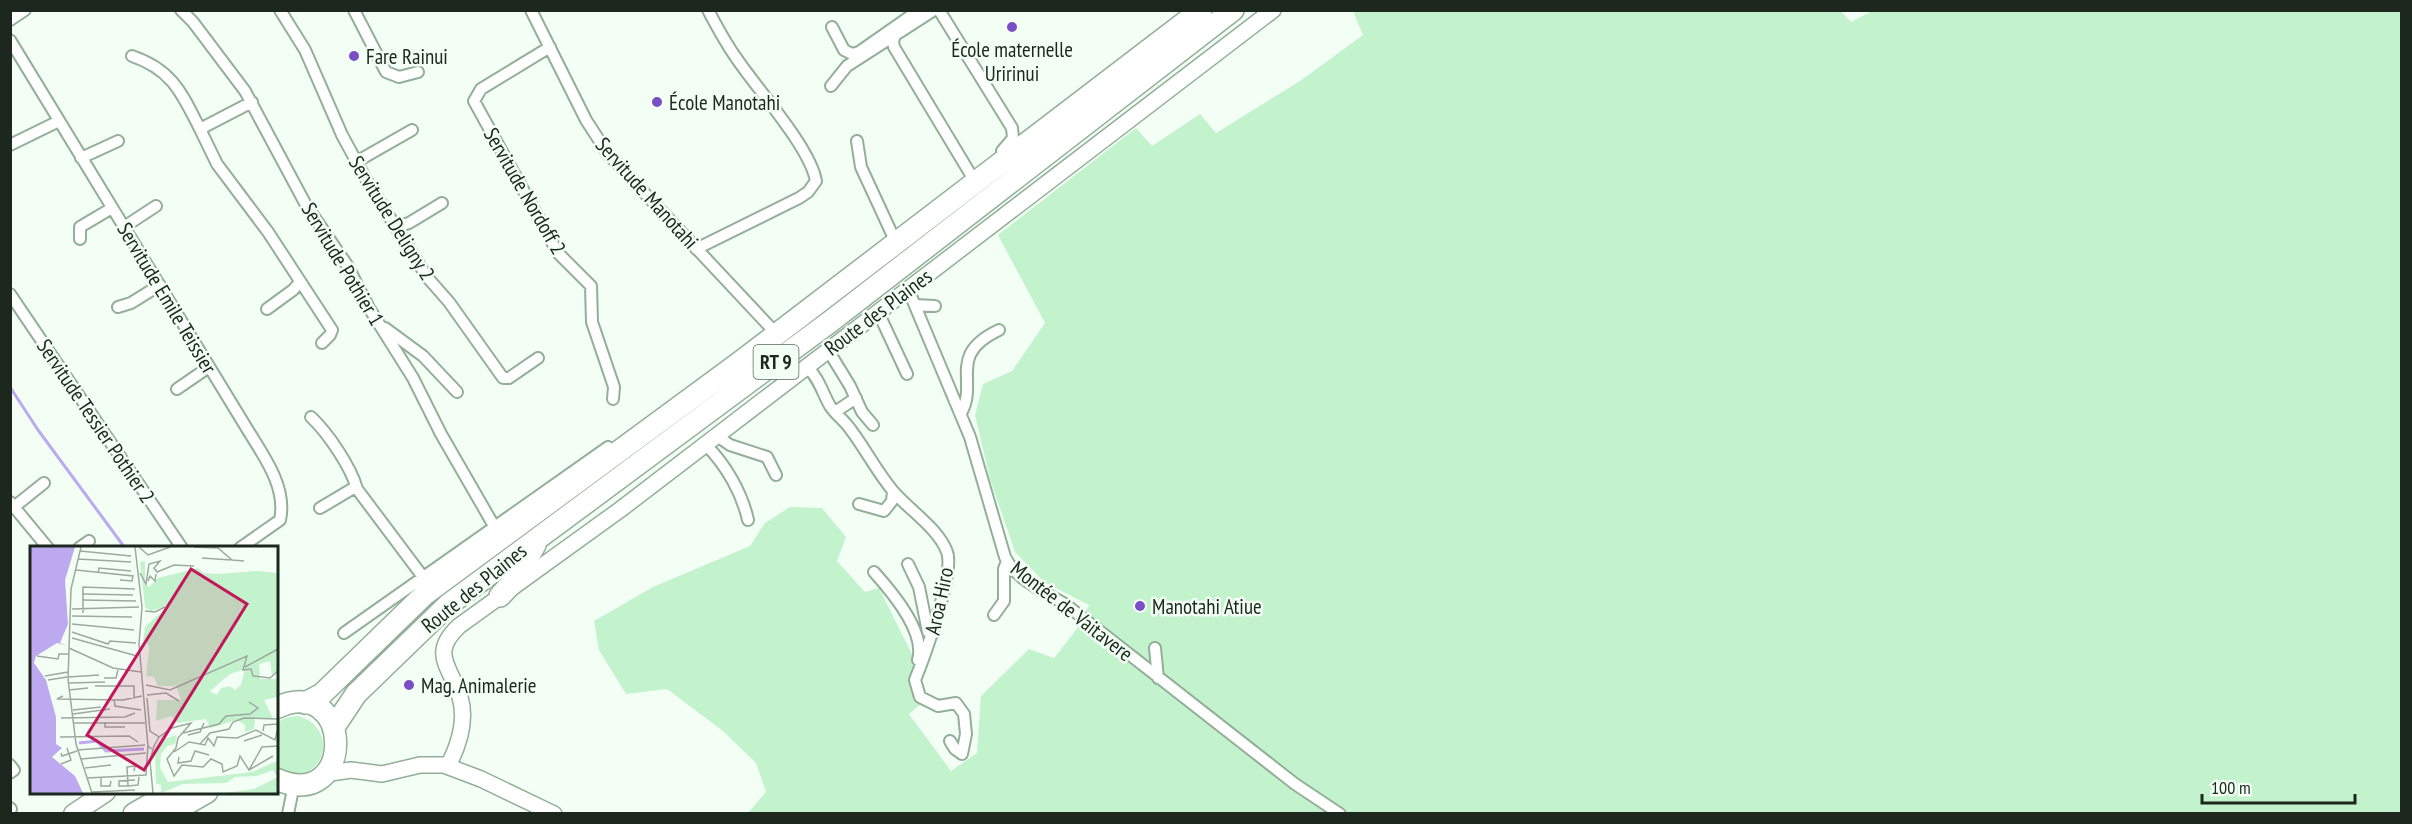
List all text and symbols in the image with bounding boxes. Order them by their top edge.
marker: École maternelle Uririnui [1005,20,1019,34]
place label: École maternelle Uririnui [951,36,1073,87]
place label: Fare Rainui [366,43,448,70]
marker: Fare Rainui [347,49,361,63]
place label: École Manotahi [669,89,780,116]
marker: École Manotahi [650,95,664,109]
street label: Servitude Nordoff 2 [478,123,572,259]
street label: Servitude Manotahi [590,131,704,255]
street label: Servitude Deligny 2 [343,151,441,285]
street label: Servitude Pothier 1 [296,197,390,331]
street label: Servitude Emile Teissier [111,218,223,379]
street label: Route des Plaines [819,263,937,361]
street label: Servitude Tessier Pothier 2 [31,334,161,508]
road number: RT 9 [754,345,798,379]
street label: Route des Plaines [416,537,532,639]
inset map [30,546,278,794]
street label: Montée de Vaitavere [1005,555,1139,667]
street label: Aroa Hiro [919,565,959,637]
place label: Manotahi Atiue [1152,593,1262,620]
marker: Manotahi Atiue [1133,599,1147,613]
place label: Mag. Animalerie [421,672,536,699]
marker: Mag. Animalerie [402,678,416,692]
scale bar [2202,767,2355,805]
text: 100 m [2211,776,2251,799]

